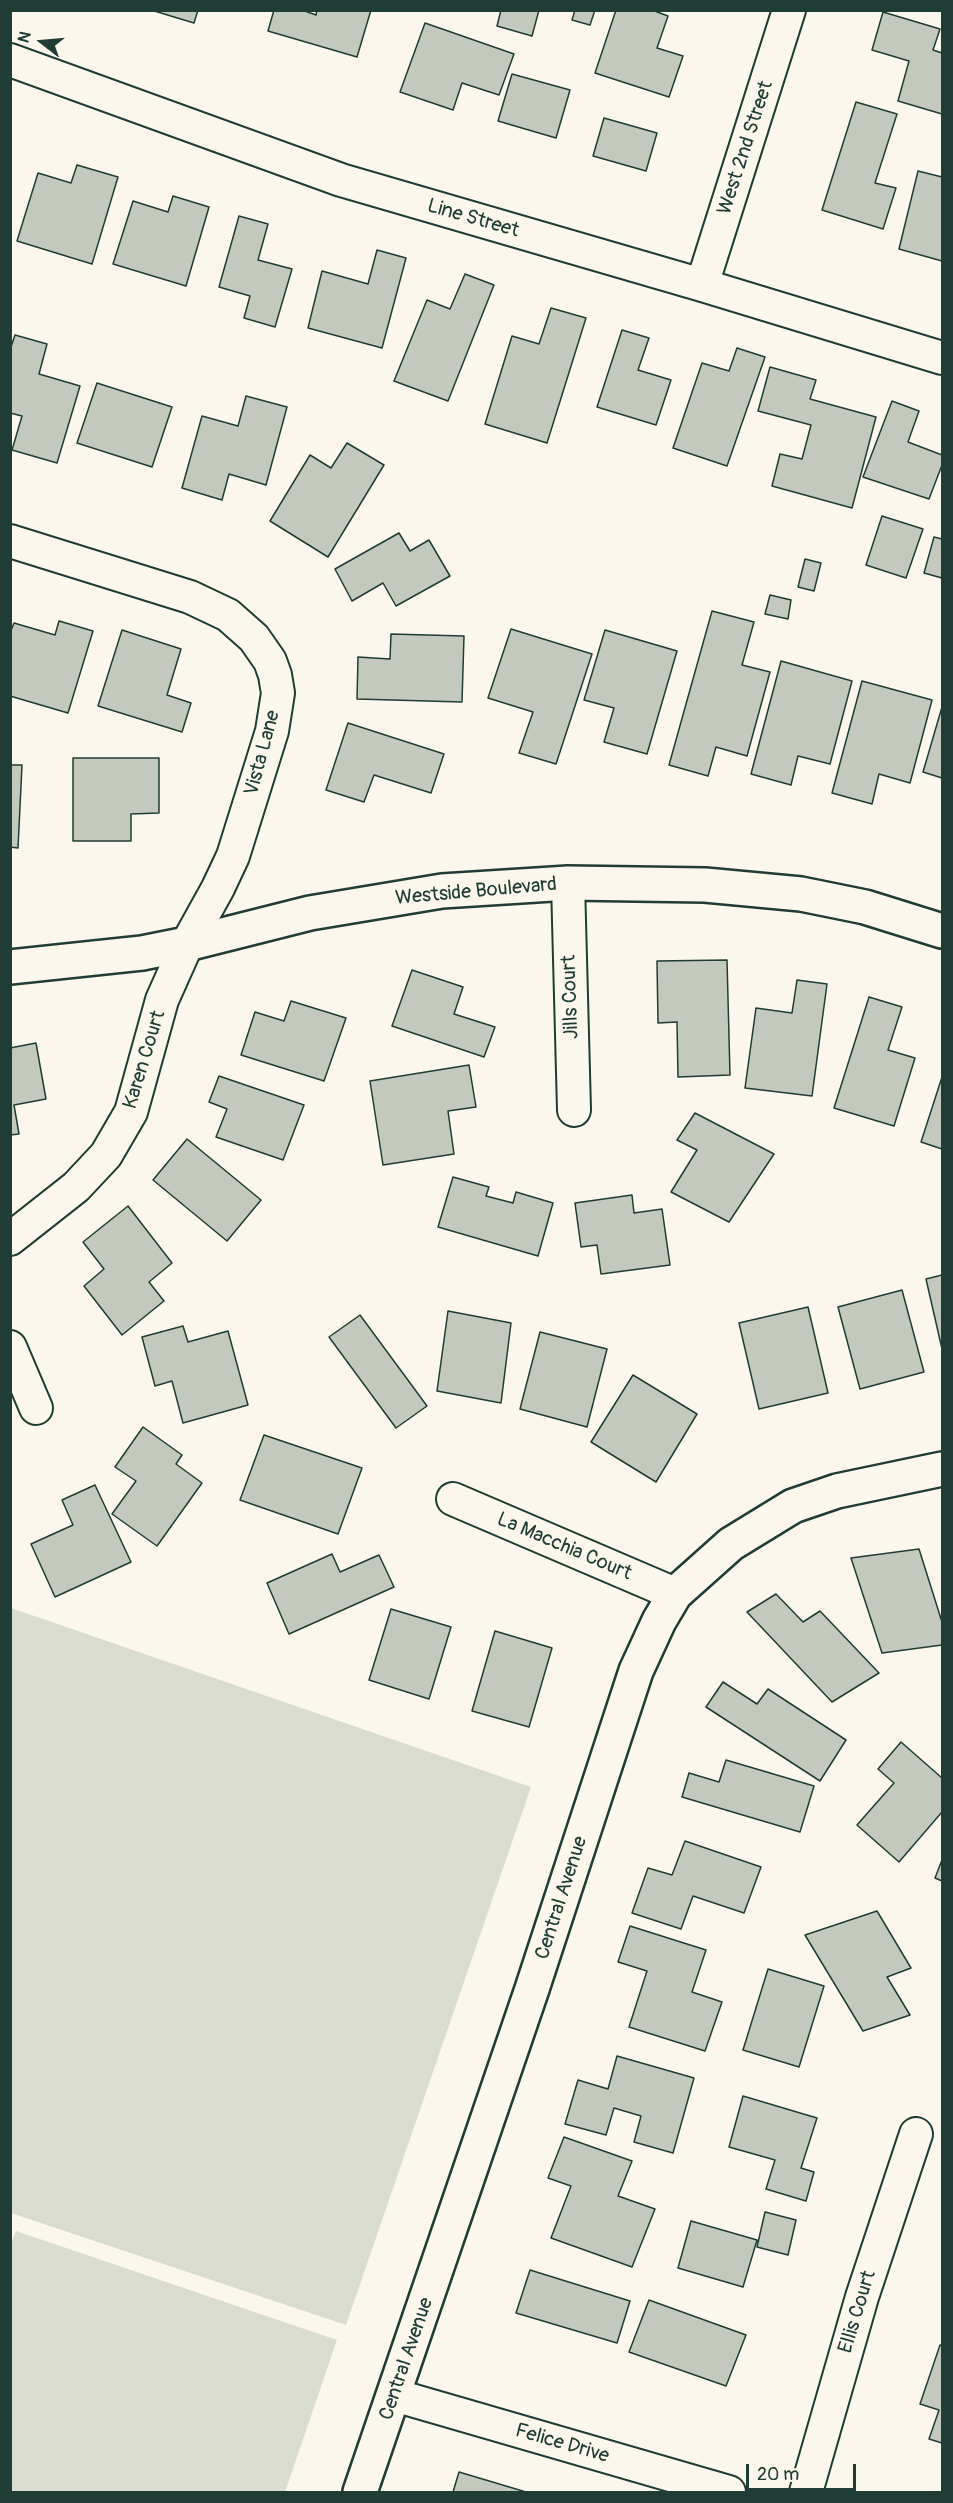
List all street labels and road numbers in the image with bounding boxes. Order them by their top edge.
street label: West 2nd Street [713,78,779,218]
street label: Line Street [424,194,522,244]
street label: Vista Lane [240,708,286,798]
street label: Westside Boulevard [394,873,558,911]
street label: Jills Court [558,954,584,1040]
street label: Karen Court [119,1008,171,1112]
street label: La Macchia Court [493,1508,635,1586]
street label: Central Avenue [531,1833,593,1963]
street label: Ellis Court [834,2268,882,2356]
street label: Central Avenue [375,2295,439,2423]
street label: Felice Drive [512,2419,612,2469]

